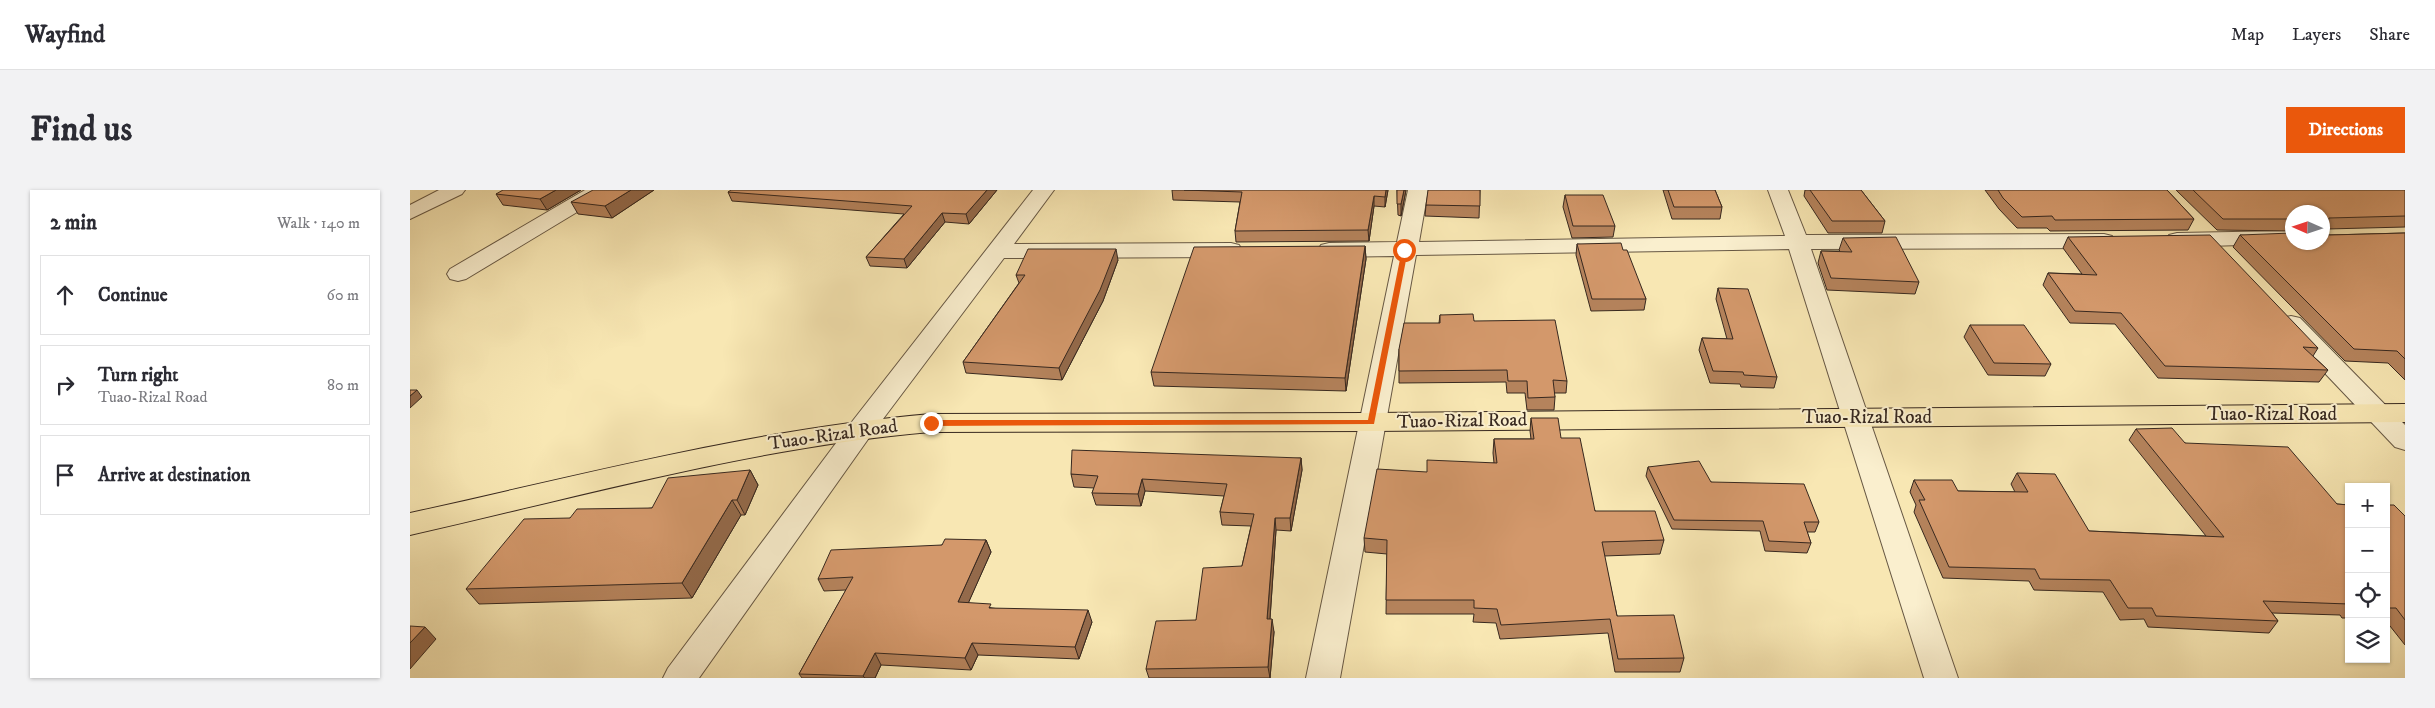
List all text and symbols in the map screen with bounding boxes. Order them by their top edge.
text: Wayfind [25,20,105,50]
text: Map [2231,24,2264,46]
text: Layers [2292,24,2341,46]
text: Share [2369,24,2410,46]
button: Directions [2286,107,2405,153]
text: Find us [30,108,132,152]
north arrow [2285,205,2330,250]
text: 2 min [50,210,97,236]
text: Walk · 140 m [277,213,360,233]
route start [1393,239,1416,262]
icon: ahead [51,281,79,309]
text: Continue [98,284,168,307]
text: 60 m [327,285,359,305]
text: Turn right [98,364,178,387]
icon: right [51,371,79,399]
text: 80 m [327,375,359,395]
text: Tuao-Rizal Road [98,387,208,407]
street label: Tuao-Rizal Road [2207,403,2338,426]
street label: Tuao-Rizal Road [1802,406,1933,429]
street label: Tuao-Rizal Road [1397,408,1528,434]
route end [920,412,943,435]
street label: Tuao-Rizal Road [767,414,900,455]
icon: arrive [51,461,79,489]
text: Arrive at destination [98,464,250,487]
map controls [2345,483,2390,663]
button: + [2345,483,2390,528]
button: − [2345,528,2390,573]
button: locate [2345,573,2390,618]
button: layers [2345,618,2390,663]

